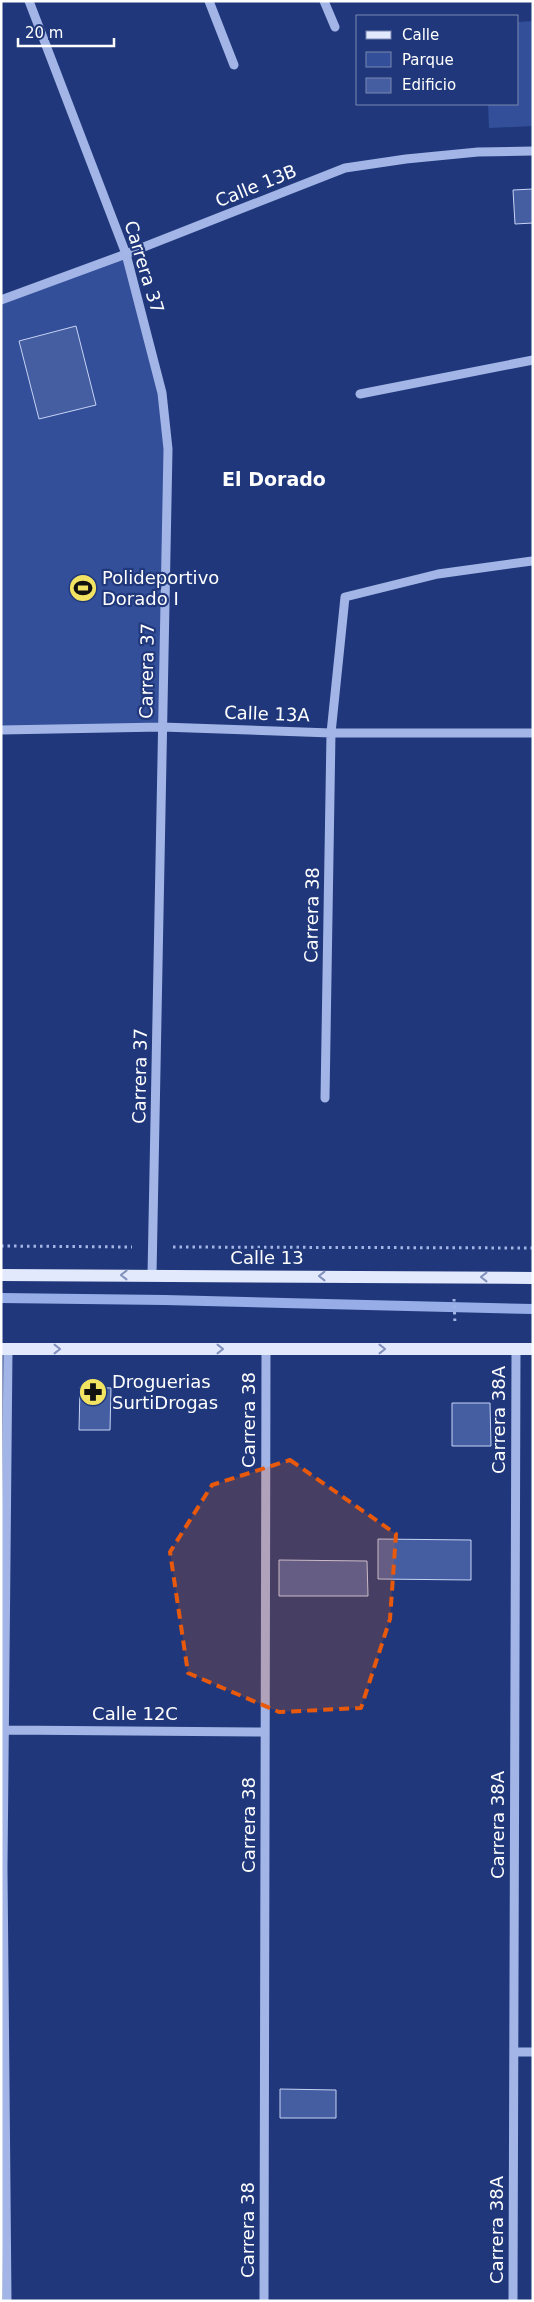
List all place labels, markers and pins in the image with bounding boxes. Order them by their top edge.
place label: Polideportivo Dorado I [102,567,219,609]
sports icon: Polideportivo Dorado I [68,573,98,603]
place label: Droguerias SurtiDrogas [112,1371,218,1413]
pharmacy icon: Droguerias SurtiDrogas [78,1377,108,1407]

